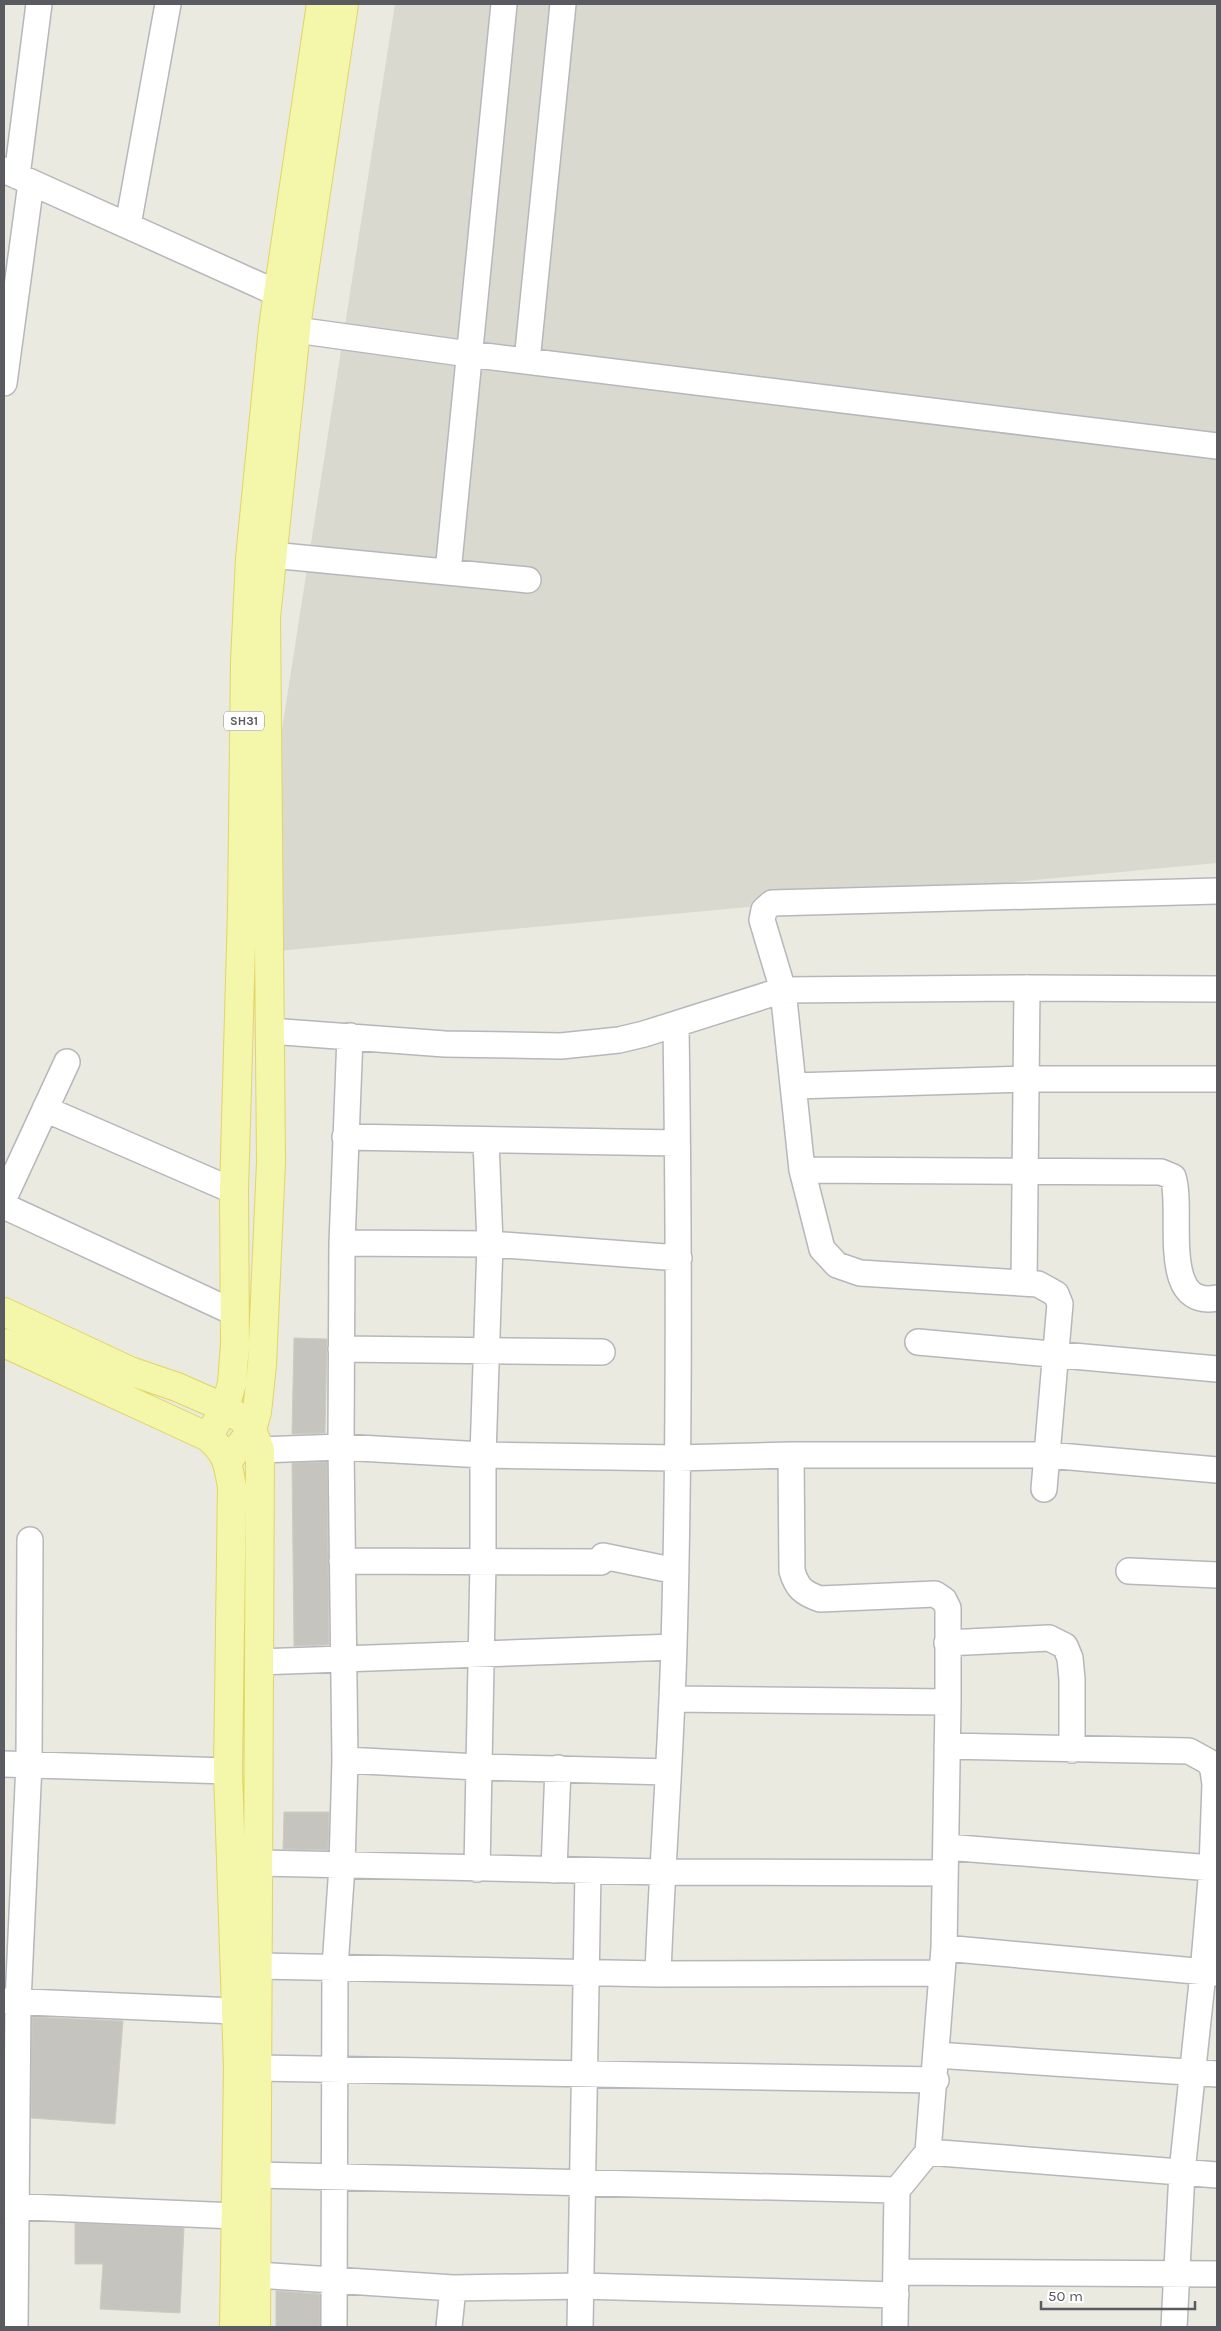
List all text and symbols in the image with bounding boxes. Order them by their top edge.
road number: SH31 [224,711,264,730]
scale bar [1041,2278,1195,2310]
text: 50 m [1048,2287,1083,2305]

